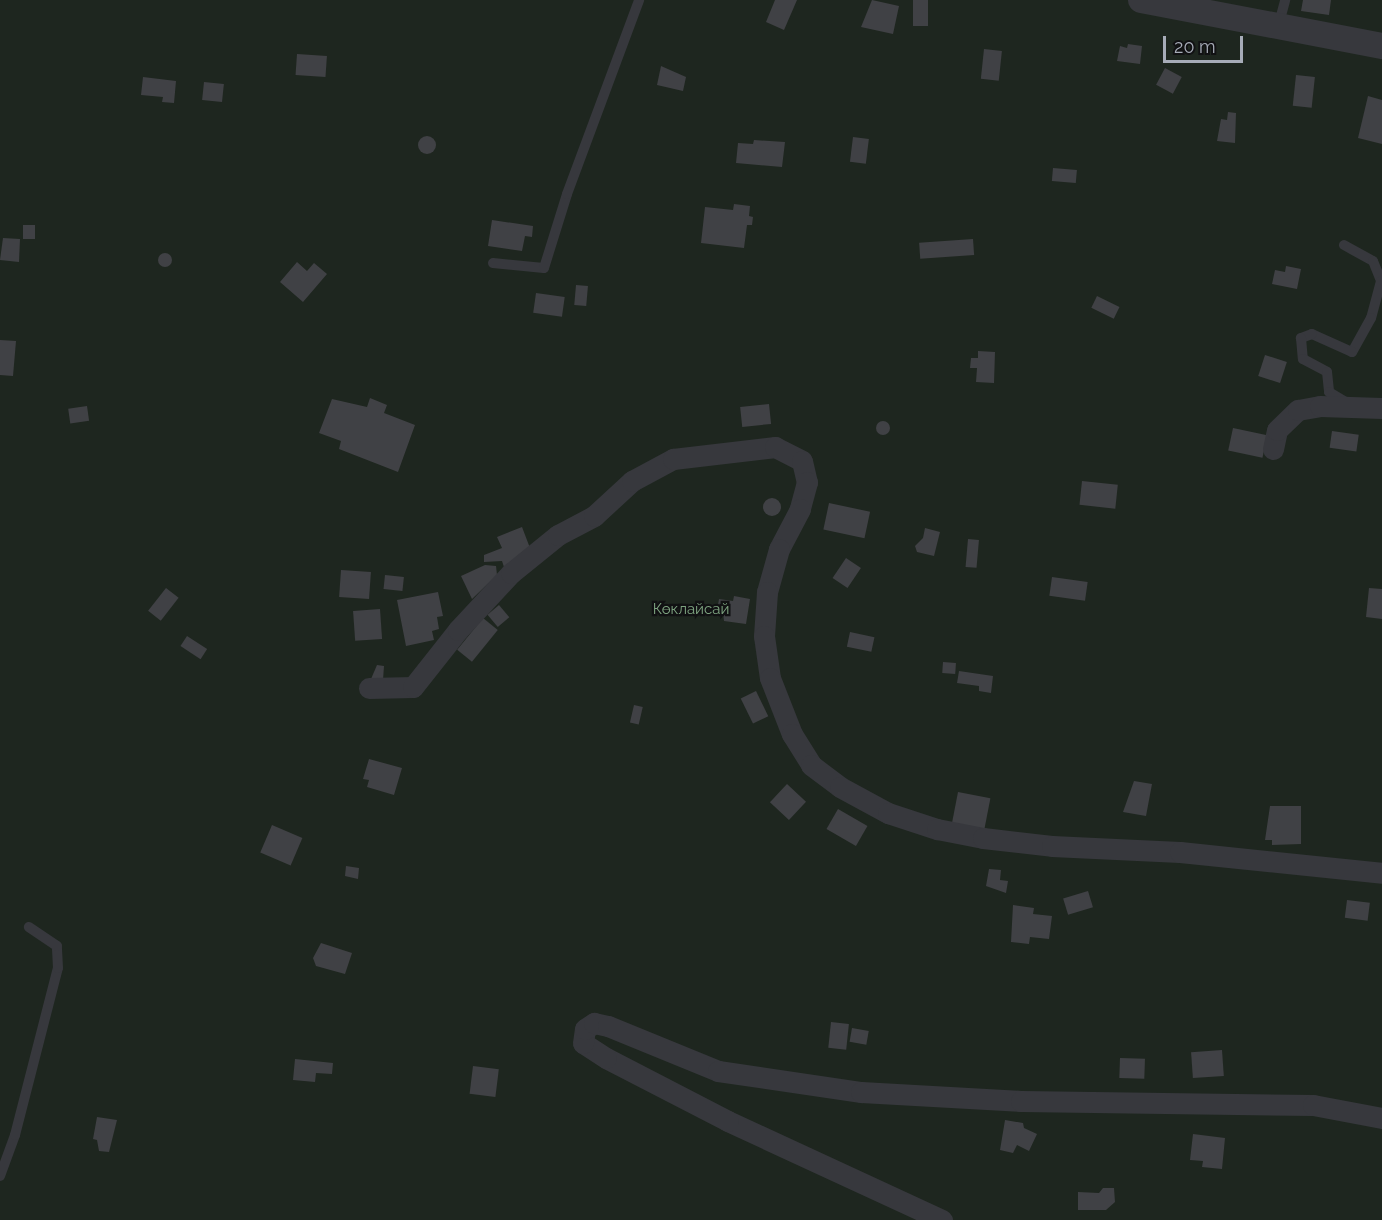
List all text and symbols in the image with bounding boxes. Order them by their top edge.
scale bar [1166,24,1246,62]
text: 20 m [1174,36,1216,57]
park label: Көклайсай [653,601,729,619]

